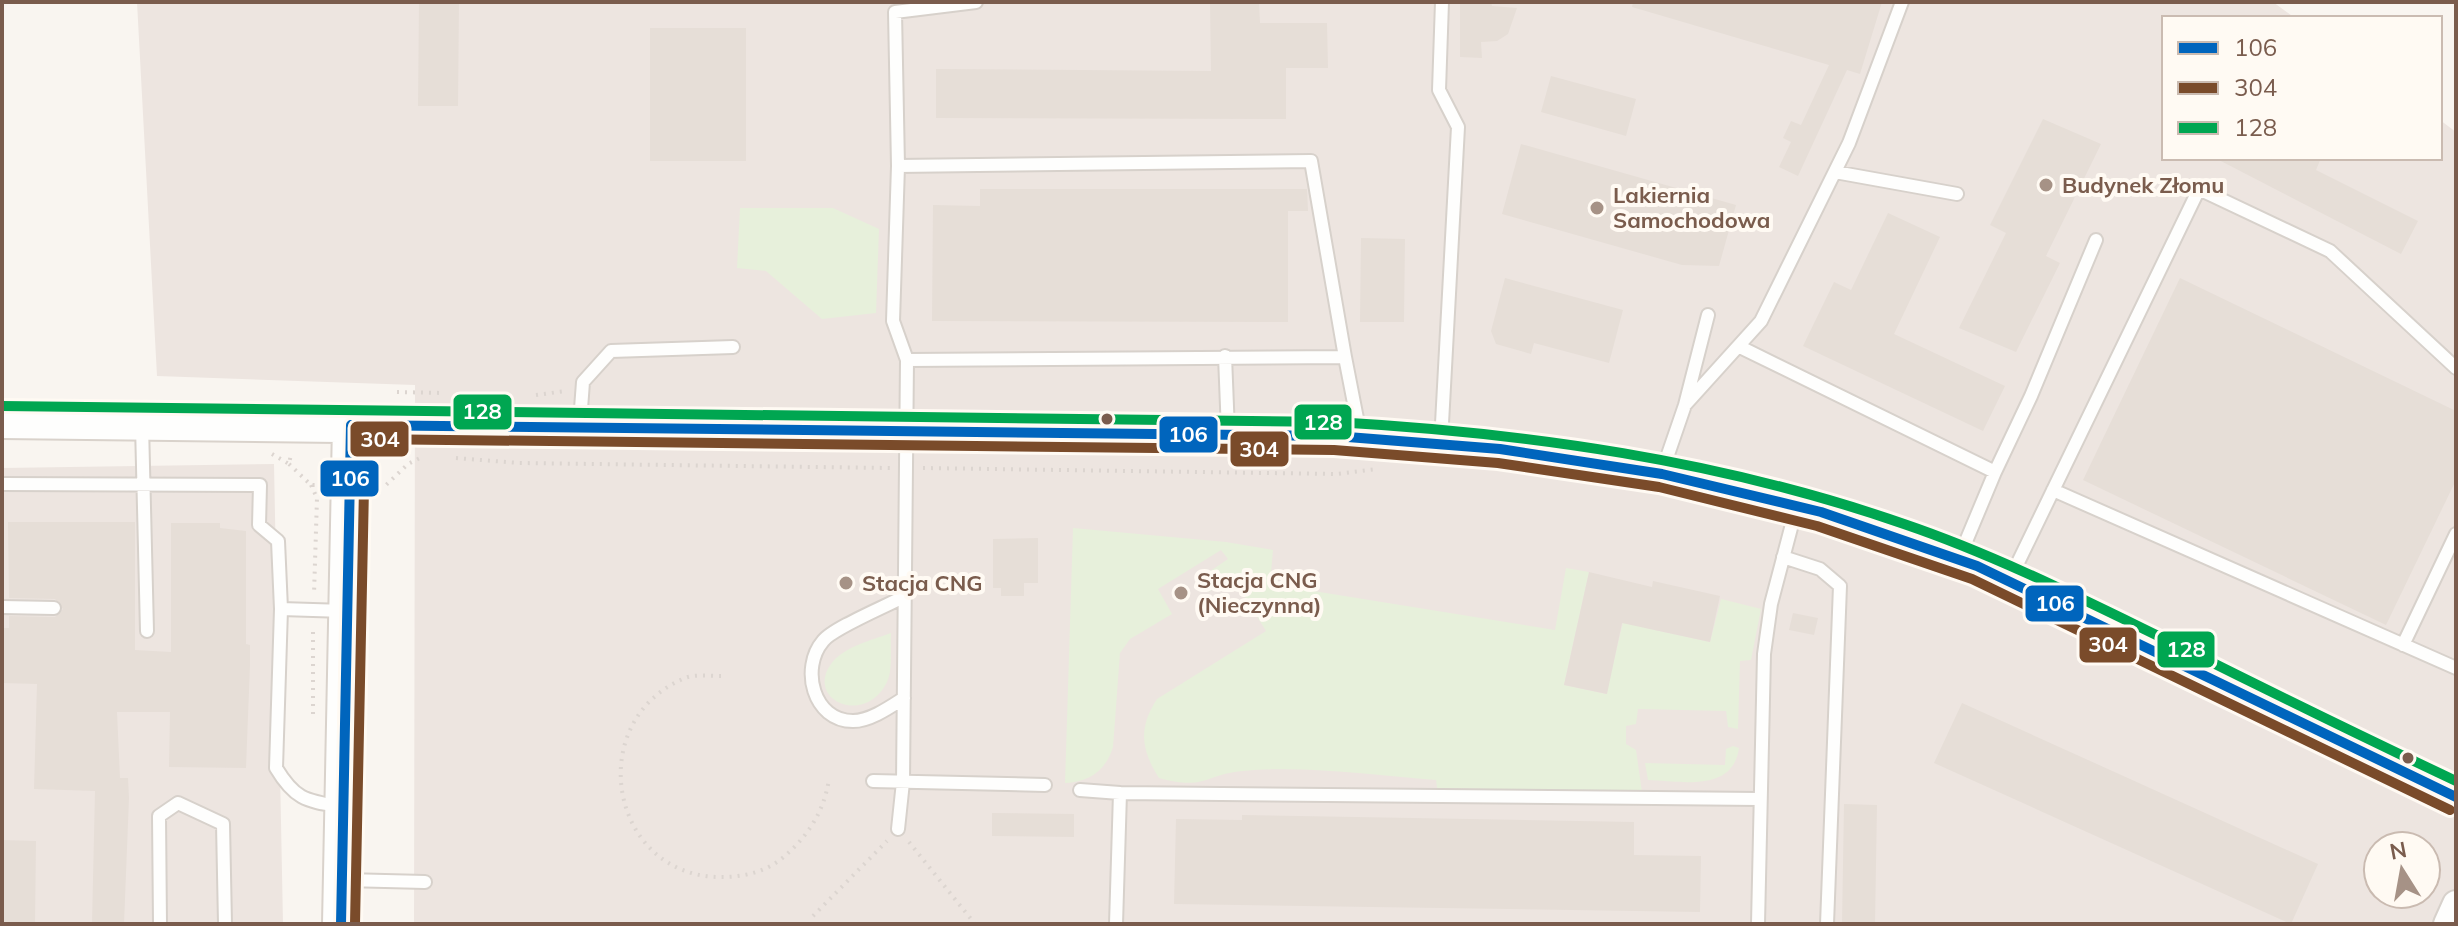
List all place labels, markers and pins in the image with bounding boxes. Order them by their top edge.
place label: Budynek Złomu [2062,171,2224,199]
marker: Budynek Złomu [2037,176,2055,194]
place label: Lakiernia Samochodowa [1613,181,1770,234]
marker: Lakiernia Samochodowa [1588,199,1606,217]
unlabelled marker [1099,411,1115,427]
place label: Stacja CNG (Nieczynna) [1197,566,1322,619]
place label: Stacja CNG [862,569,983,597]
marker: Stacja CNG [837,574,855,592]
marker: Stacja CNG (Nieczynna) [1172,584,1190,602]
unlabelled marker [2400,750,2416,766]

